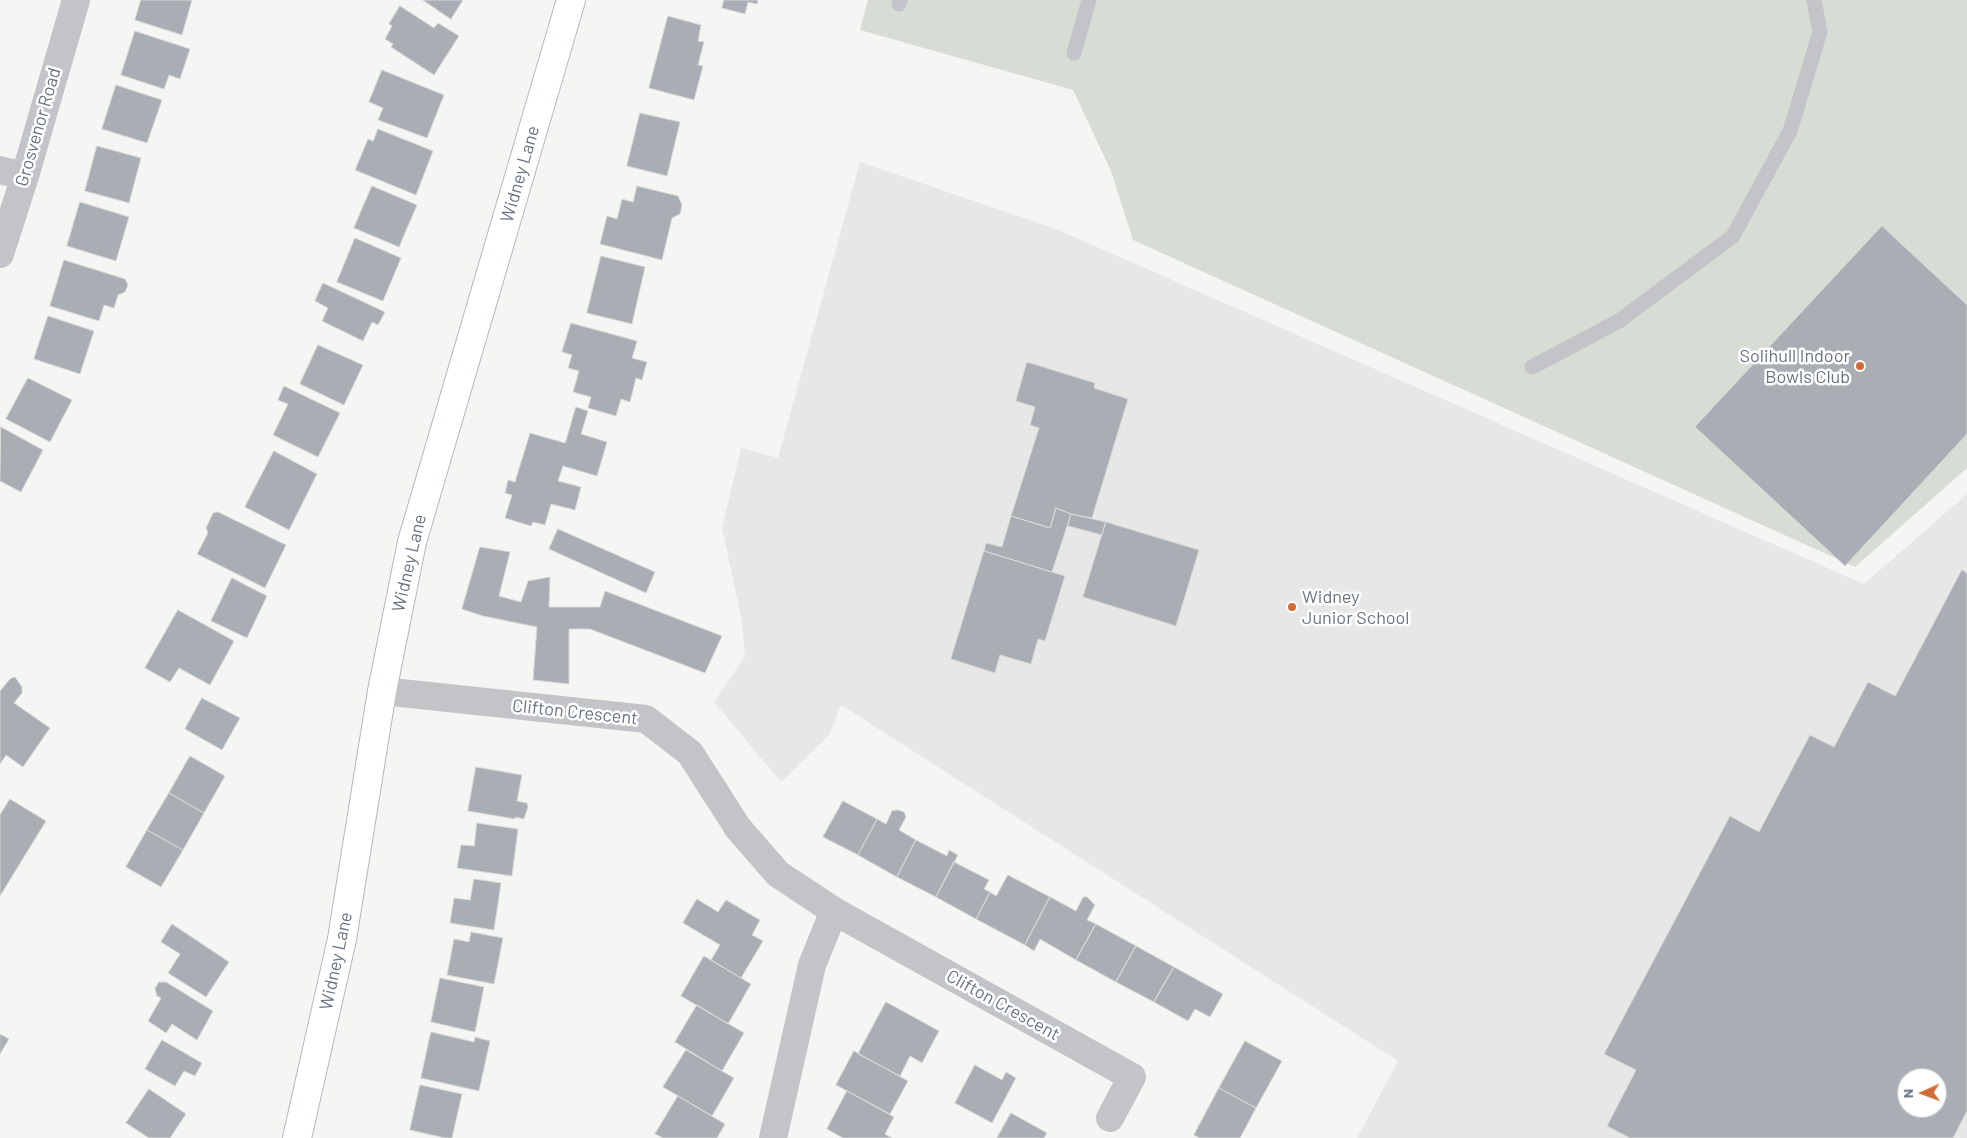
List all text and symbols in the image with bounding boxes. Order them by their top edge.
street label: Grosvenor Road [11,65,65,189]
street label: Widney Lane [496,123,544,225]
place label: Solihull Indoor Bowls Club [1739,345,1850,388]
marker: Solihull Indoor Bowls Club [1854,360,1866,372]
street label: Widney Lane [387,512,431,614]
place label: Widney Junior School [1302,586,1409,628]
marker: Widney Junior School [1286,601,1298,613]
street label: Clifton Crescent [511,695,639,729]
street label: Widney Lane [315,910,357,1012]
street label: Clifton Crescent [943,965,1063,1045]
north arrow [1897,1068,1947,1118]
text: N [1899,1089,1916,1098]

